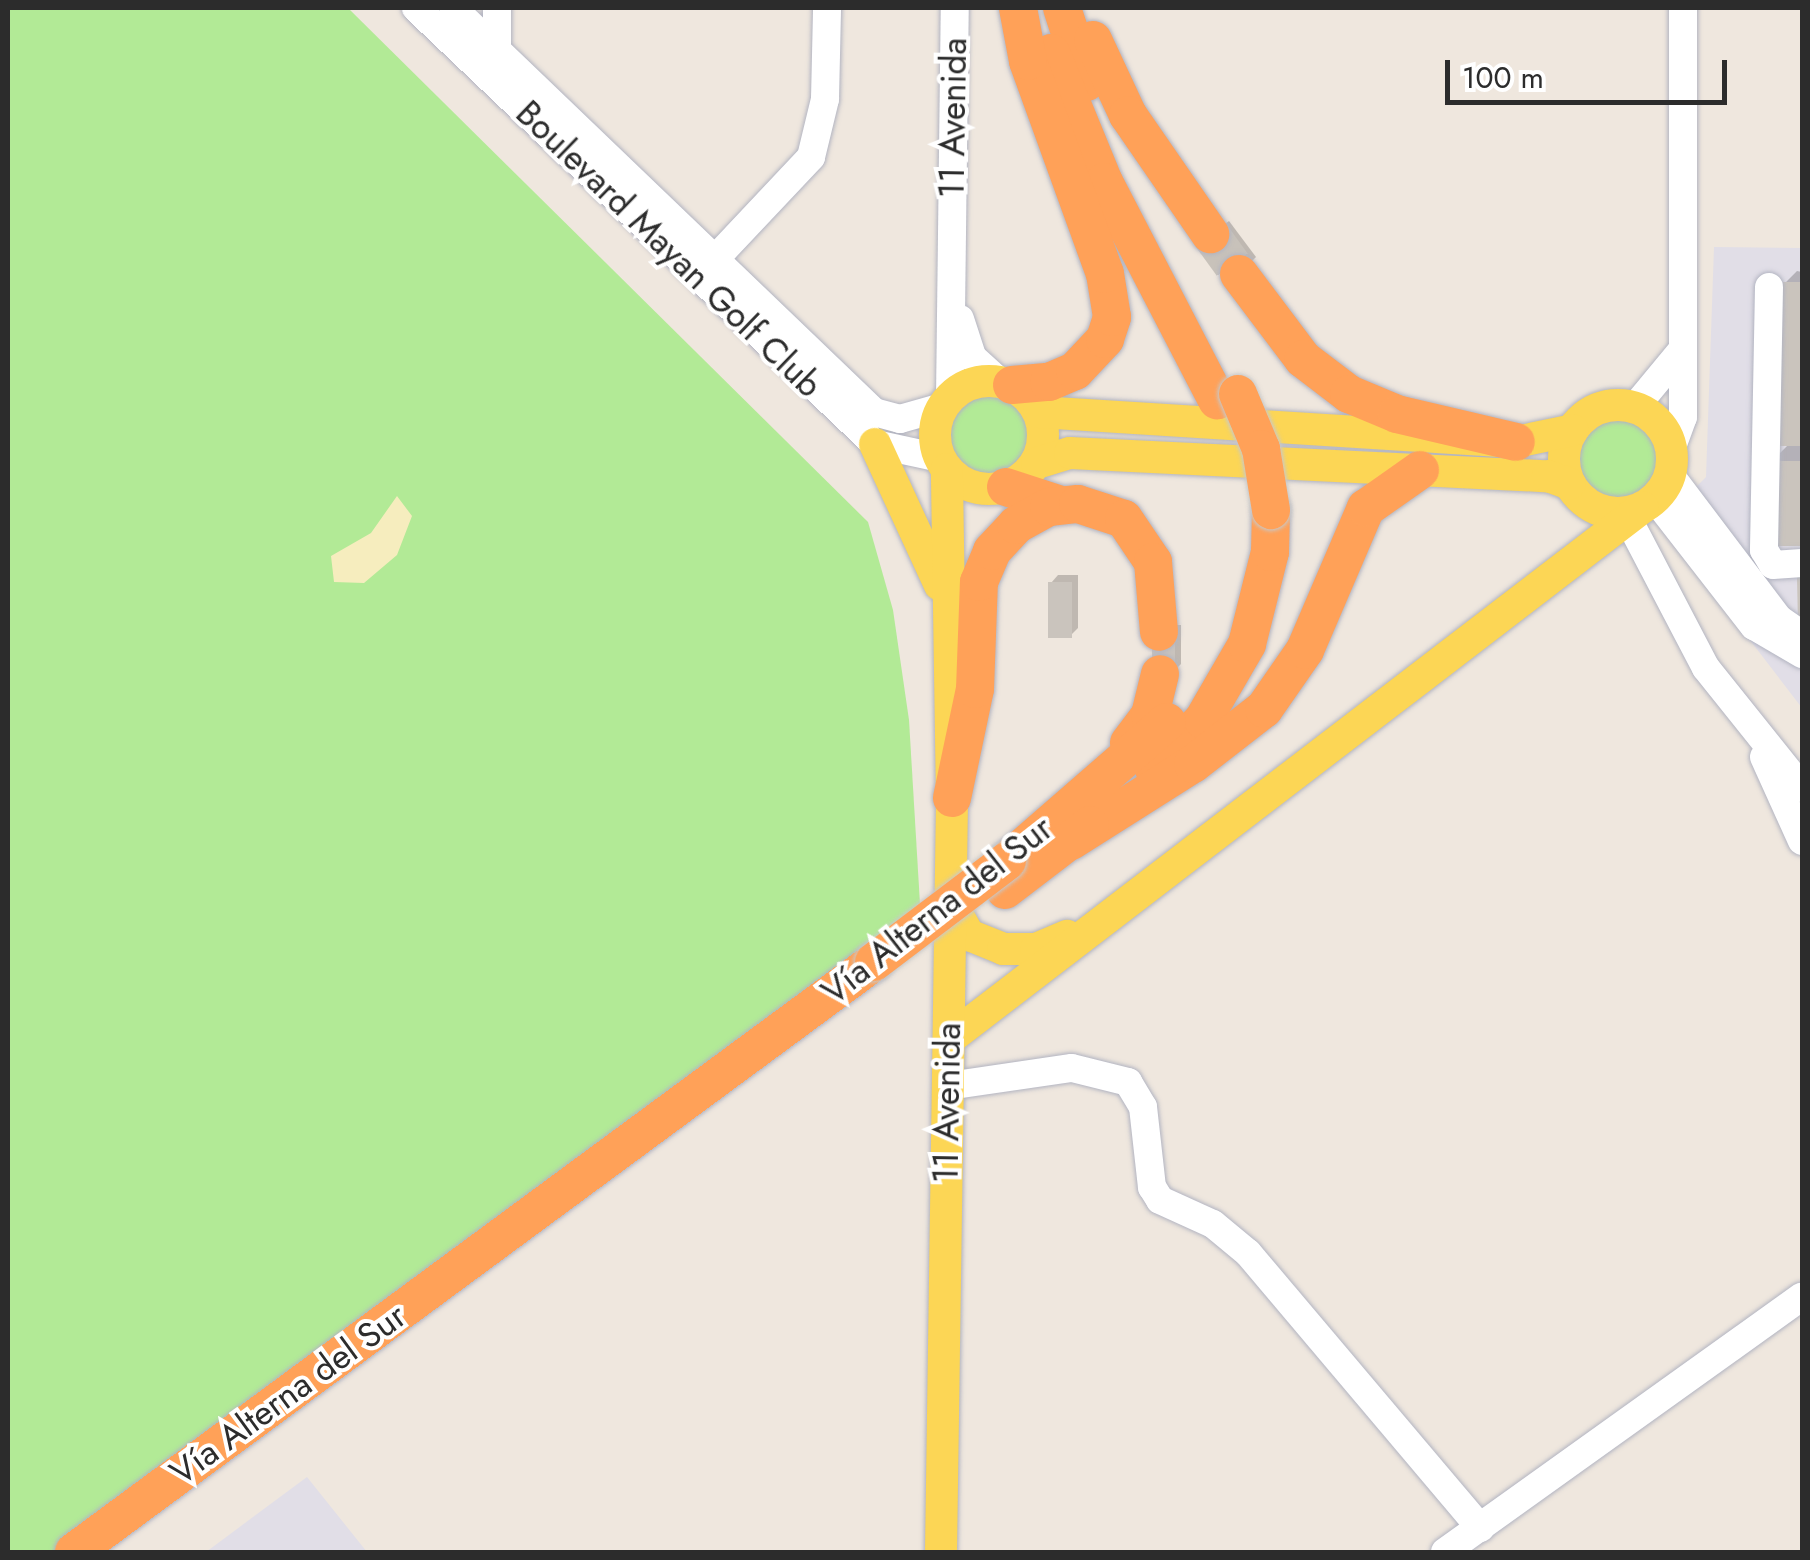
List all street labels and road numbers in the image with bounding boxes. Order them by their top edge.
street label: 11 Avenida [931,37,975,199]
street label: Boulevard Mayan Golf Club [507,92,831,406]
street label: Vía Alterna del Sur [813,807,1061,1013]
street label: 11 Avenida [925,1022,969,1184]
street label: Vía Alterna del Sur [162,1294,414,1494]

